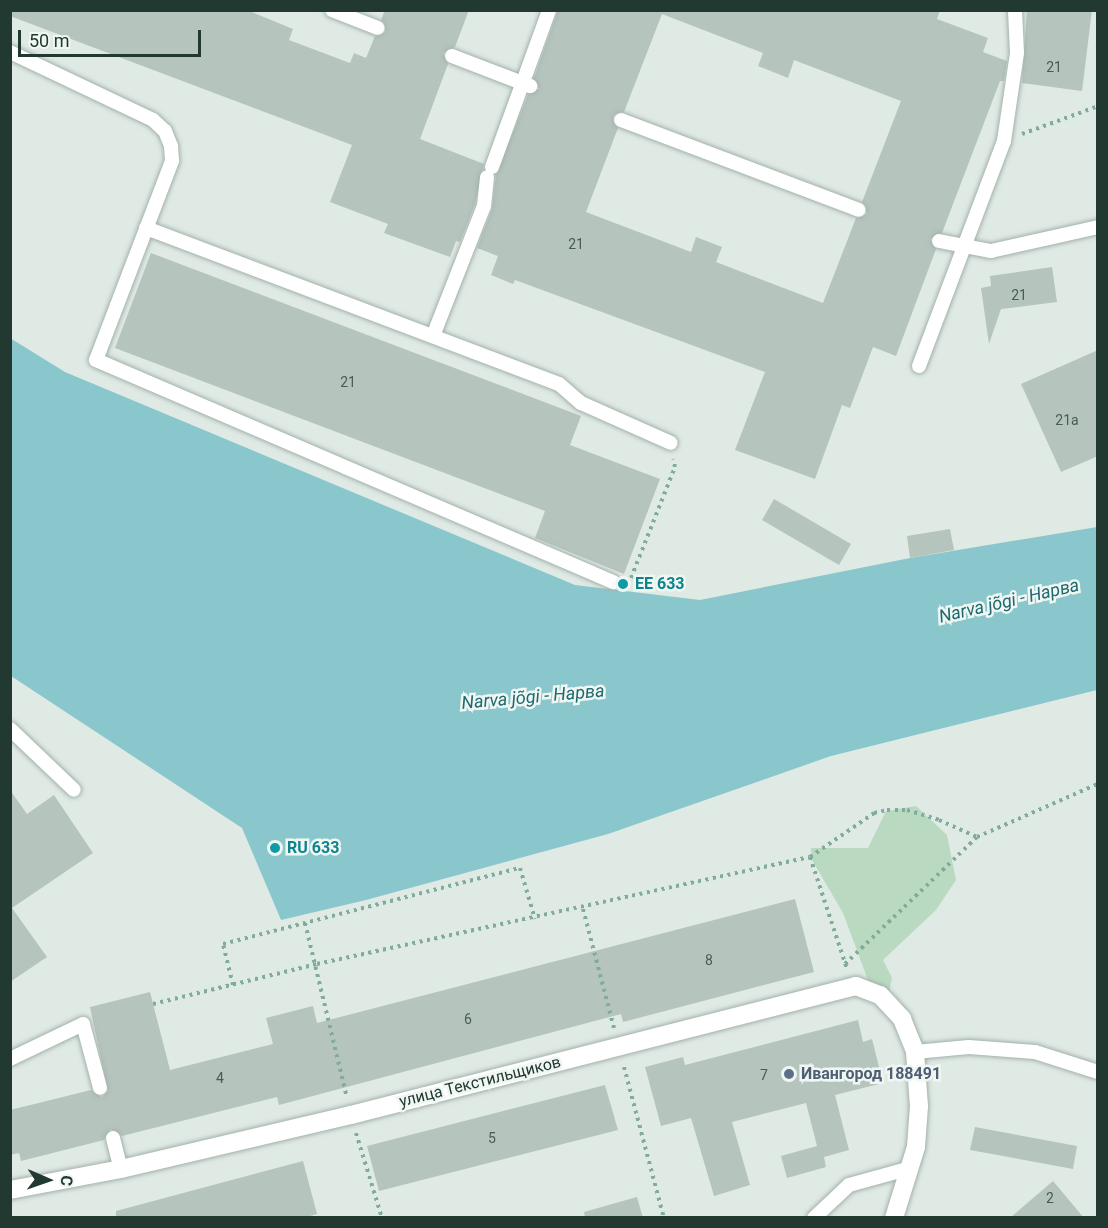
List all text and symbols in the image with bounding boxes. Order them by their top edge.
scale bar [21,18,204,56]
text: 50 m [29,30,69,51]
house number: 21 [1046,59,1062,75]
house number: 21 [568,236,584,252]
house number: 21 [1011,287,1027,303]
house number: 21 [340,374,356,390]
house number: 21a [1055,412,1079,428]
place label: EE 633 [635,574,685,594]
water label: Narva jõgi - Нарва [937,574,1081,628]
marker: EE 633 [616,577,630,591]
water label: Narva jõgi - Нарва [461,680,605,714]
place label: RU 633 [287,838,339,858]
marker: RU 633 [268,841,282,855]
house number: 8 [705,952,713,968]
house number: 6 [464,1011,472,1027]
street label: улица Текстильщиков [397,1053,563,1111]
place label: Ивангород 188491 [801,1064,941,1084]
house number: 7 [760,1067,768,1083]
marker: Ивангород 188491 [782,1067,796,1081]
house number: 4 [216,1070,224,1086]
house number: 5 [488,1130,496,1146]
north arrow [18,1150,78,1210]
text: С [57,1175,76,1186]
house number: 2 [1046,1190,1054,1206]

